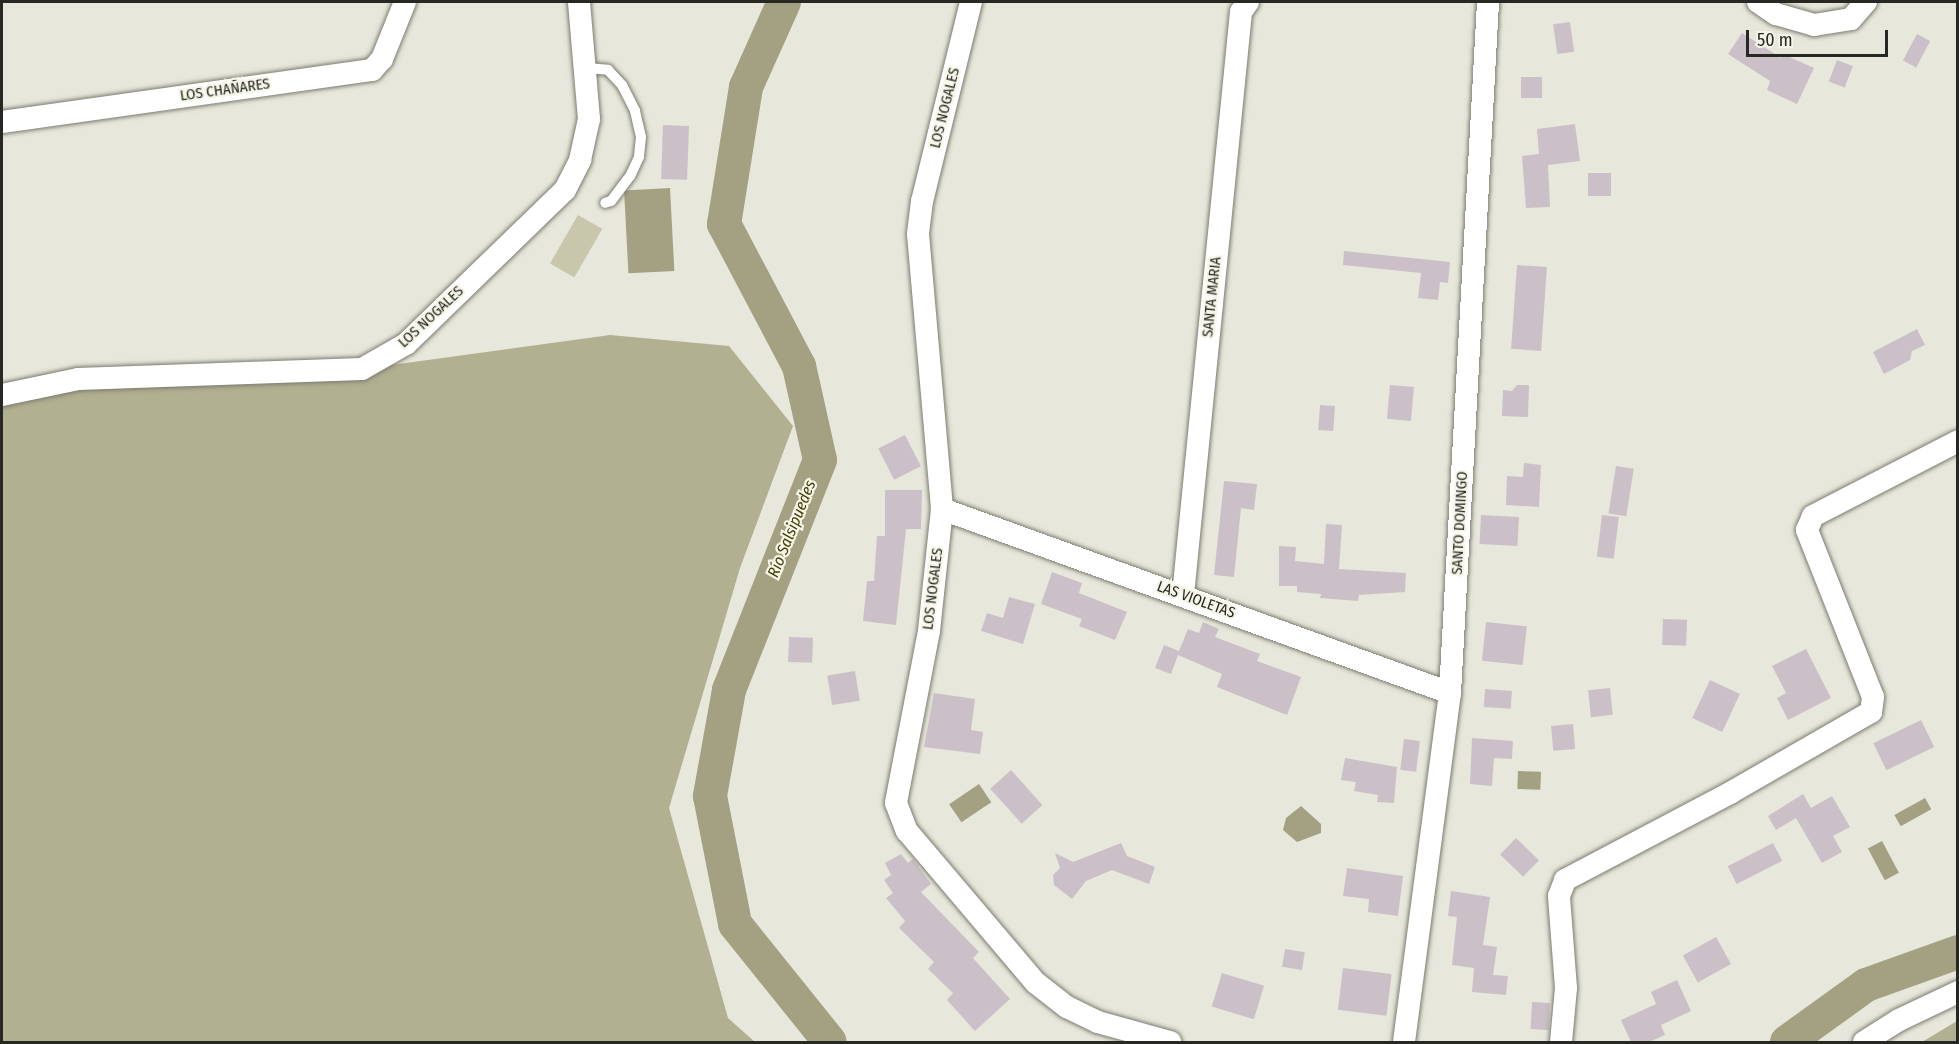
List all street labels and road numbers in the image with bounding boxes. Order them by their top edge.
street label: LOS NOGALES [926,66,964,150]
street label: LOS CHAÑARES [179,75,271,105]
street label: SANTA MARIA [1199,256,1225,338]
street label: LOS NOGALES [395,282,467,352]
street label: SANTO DOMINGO [1448,471,1472,575]
street label: LOS NOGALES [919,547,947,631]
street label: LAS VIOLETAS [1155,578,1237,622]

